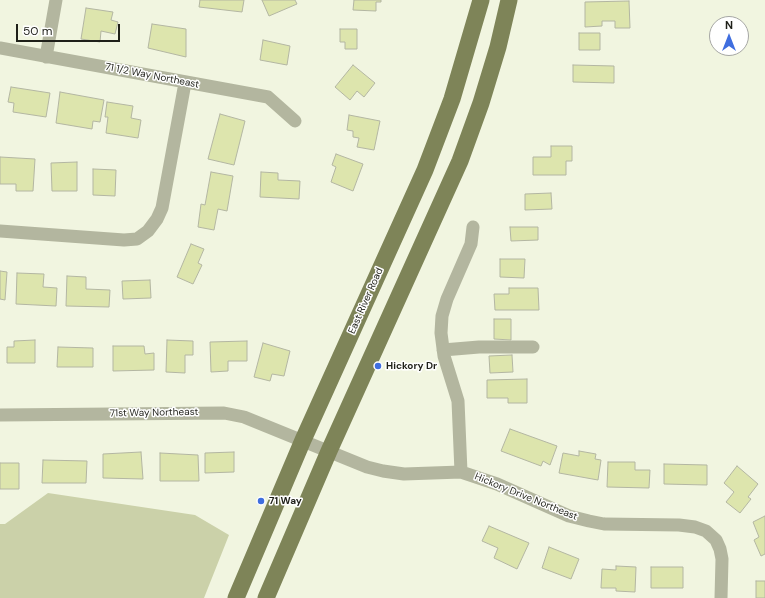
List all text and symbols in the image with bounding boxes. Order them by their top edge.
scale bar [18,16,122,42]
north arrow [709,16,749,56]
text: N [725,18,733,32]
text: 50 m [23,23,52,39]
street label: 71 1/2 Way Northeast [104,61,200,91]
street label: East River Road [346,266,386,336]
place label: Hickory Dr [386,360,437,372]
marker: Hickory Dr [373,361,383,371]
street label: 71st Way Northeast [110,406,198,420]
street label: Hickory Drive Northeast [473,471,579,523]
place label: 71 Way [269,495,302,507]
marker: 71 Way [256,496,266,506]

